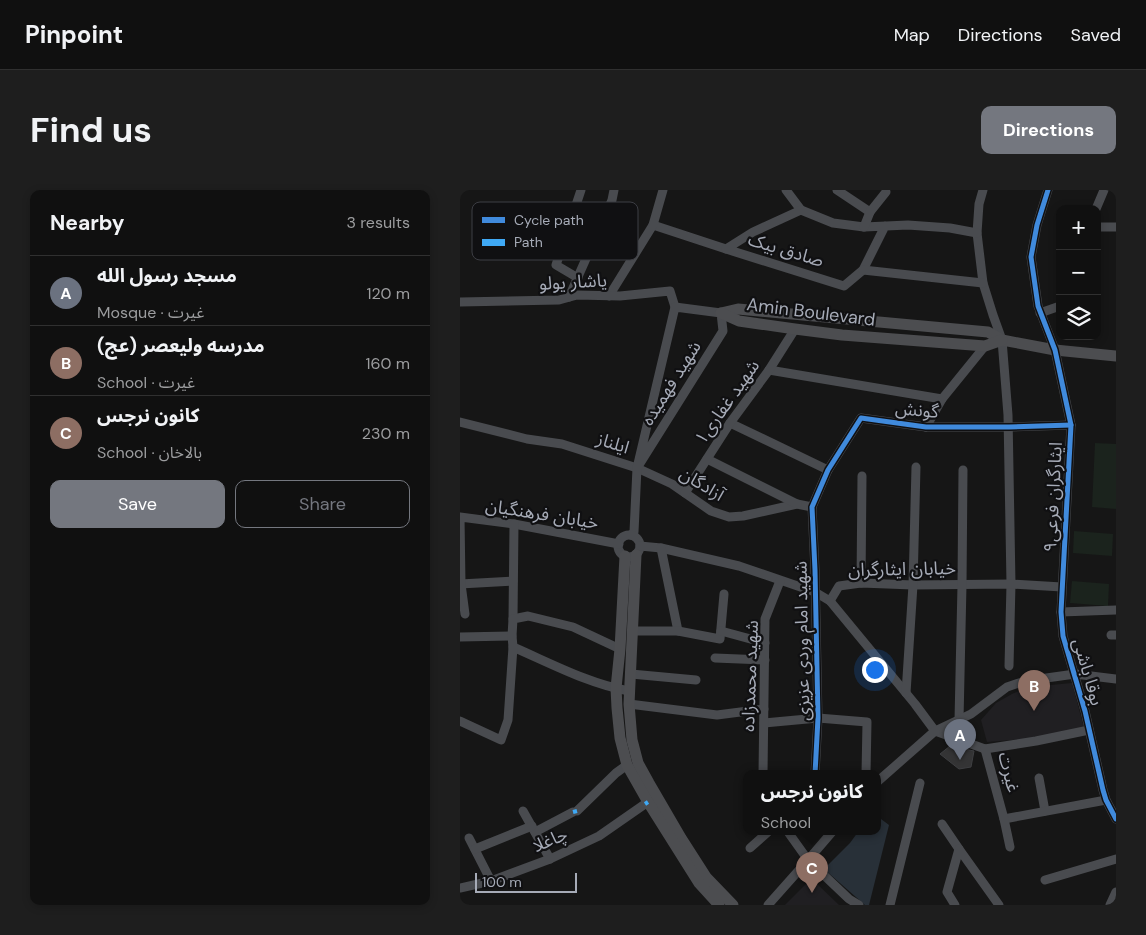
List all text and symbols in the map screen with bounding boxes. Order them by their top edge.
text: Pinpoint [25,19,123,50]
text: Map [894,23,930,47]
text: Directions [958,23,1043,47]
text: Saved [1071,23,1121,47]
button: Directions [981,106,1116,154]
text: Find us [30,107,152,153]
legend [472,202,638,260]
map controls [1056,205,1101,340]
button: + [1056,205,1101,250]
text: Nearby [50,209,124,237]
text: Cycle path [514,211,584,229]
text: 3 results [347,212,410,233]
street label: صادق بیک [745,227,827,273]
text: Path [514,233,543,251]
button: − [1056,250,1101,295]
text: مسجد رسول الله [97,263,237,288]
street label: یاشار یولو [538,268,608,296]
text: A [60,283,72,304]
text: 120 m [366,283,410,304]
street label: Amin Boulevard [745,292,877,332]
button: layers [1056,295,1101,340]
text: Mosque · غیرت [97,302,204,323]
text: مدرسه ولیعصر (عج) [97,333,265,358]
street label: شهید فهمیده [636,336,706,430]
text: B [61,353,71,374]
text: 160 m [366,353,410,374]
street label: شهید غفاری۱ [689,355,765,449]
text: School · غیرت [97,372,195,393]
street label: گونش [894,396,940,424]
text: کانون نرجس [97,403,199,428]
text: C [60,423,72,444]
text: 230 m [362,423,410,444]
street label: ایلناز [593,426,632,460]
street label: ایثارگران فرعی۹ [1038,441,1068,553]
text: School · بالاخان [97,442,202,463]
street label: آزادگان [675,461,729,507]
button: Save [50,480,225,528]
button: Share [235,480,410,528]
street label: خیابان فرهنگیان [484,493,600,535]
street label: خیابان ایثارگران [848,556,956,582]
street label: شهید امام وردی عزیزی [789,561,817,721]
street label: شهید محمدزاده [736,620,764,732]
street label: بوقا باشی [1067,636,1109,708]
your location [862,657,888,683]
pin: B [1018,670,1050,711]
pin: A [944,719,976,760]
street label: غیرت [992,749,1026,795]
popup [743,770,881,835]
text: کانون نرجس [761,779,863,804]
text: School [761,812,811,833]
street label: چاغلا [529,822,571,858]
pin: C [796,852,828,893]
scale bar [475,870,578,893]
text: 100 m [482,873,522,891]

